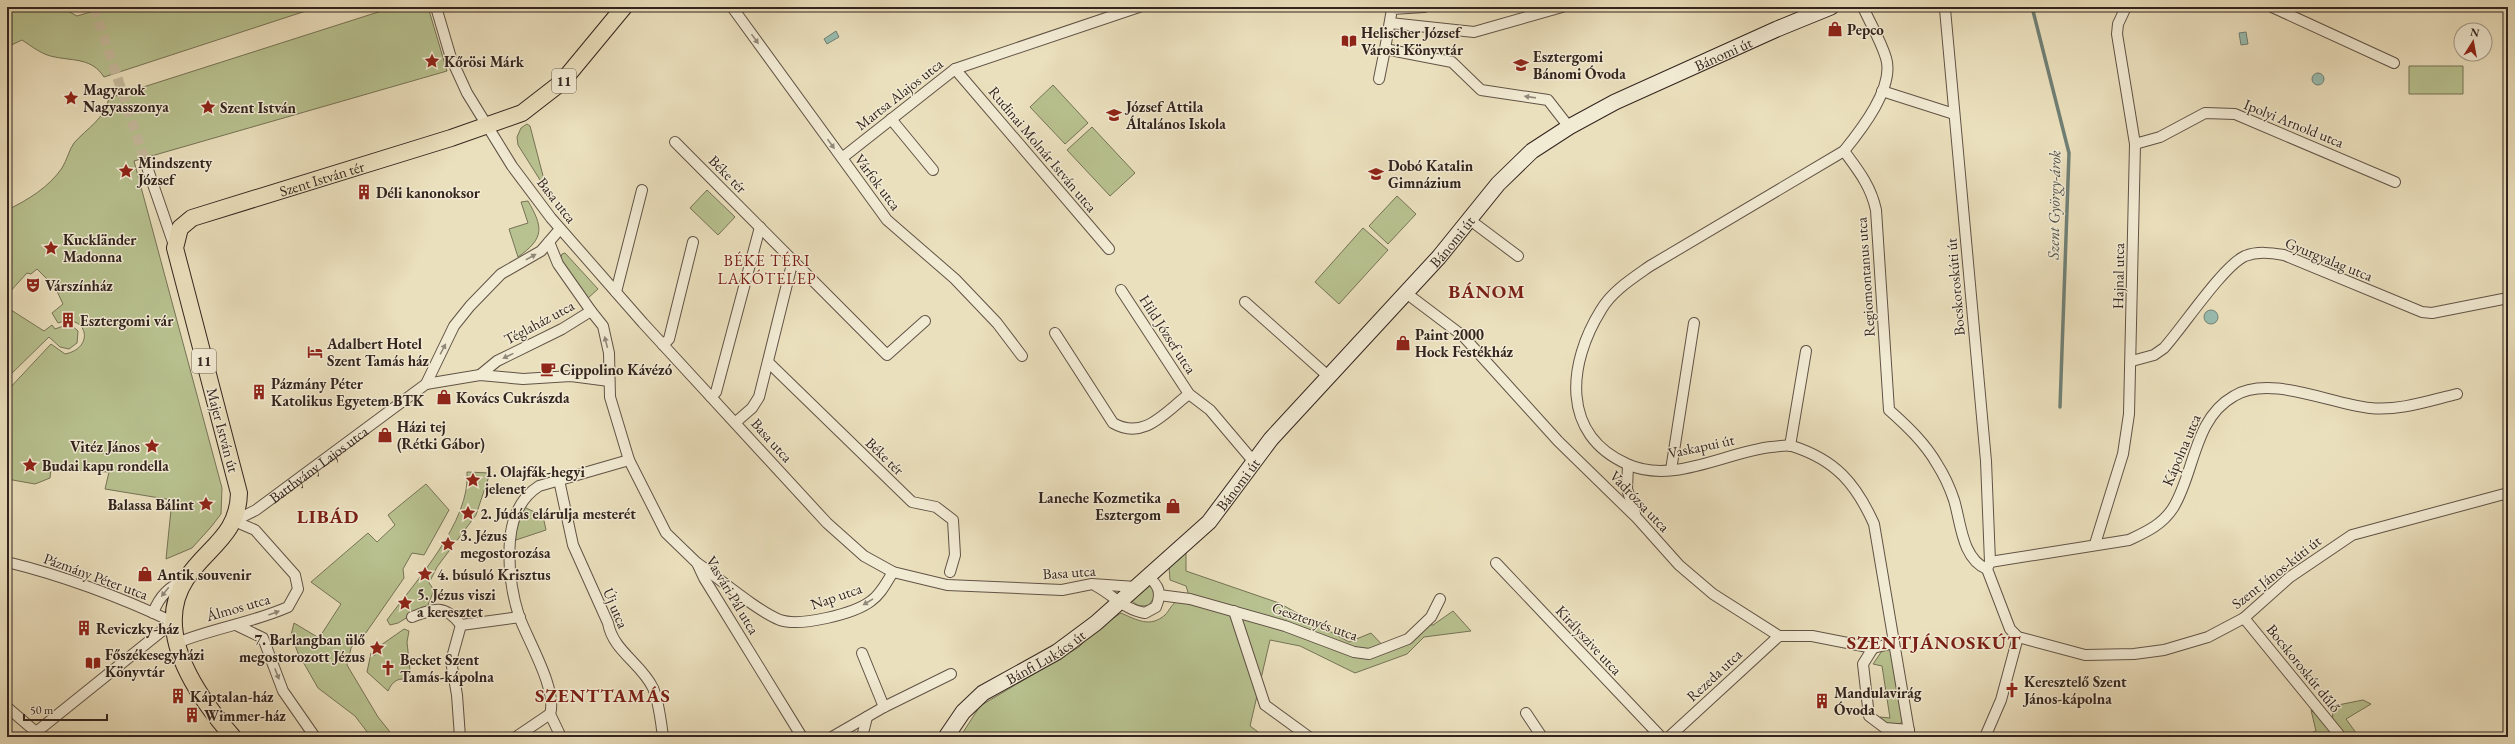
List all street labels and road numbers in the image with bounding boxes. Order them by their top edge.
street label: Bánomi út [1691,32,1755,75]
street label: Martsa Alajos utca [851,54,947,134]
road number: 11 [552,69,576,93]
street label: Rudinai Molnár István utca [985,82,1101,216]
street label: Ipolyi Arnold utca [2241,94,2347,152]
street label: Várfok utca [851,150,905,214]
street label: Béke tér [705,151,751,197]
street label: Szent István tér [277,156,366,200]
street label: Basa utca [533,173,581,227]
street label: Bánomi út [1425,211,1478,271]
street label: Regiomontanus utca [1851,216,1879,338]
street label: Gyurgyalag utca [2282,233,2376,285]
street label: Bocskoroskúti út [1941,237,1969,337]
street label: Hajnal utca [2108,243,2128,309]
street label: Hild József utca [1135,291,1201,377]
street label: Téglaház utca [501,296,577,348]
road number: 11 [192,349,216,373]
street label: Majer István út [203,386,243,475]
street label: Kápolna utca [2157,411,2205,489]
street label: Basa utca [747,414,797,466]
street label: Batthyány Lajos utca [265,421,371,507]
street label: Vaskapui út [1666,430,1736,462]
street label: Béke tér [862,433,908,479]
street label: Bánomi út [1211,454,1263,514]
street label: Vadrózsa utca [1606,466,1674,536]
street label: Szent János-kúti út [2227,531,2325,613]
street label: Pázmány Péter utca [41,548,151,604]
street label: Vasvári Pál utca [702,552,764,638]
street label: Basa utca [1042,561,1096,583]
street label: Nap utca [808,578,864,614]
street label: Új utca [599,585,633,631]
street label: Álmos utca [203,589,272,625]
street label: Gesztenyés utca [1270,597,1360,645]
street label: Királyszive utca [1552,601,1626,679]
street label: Bocskoroskút dűlő [2263,620,2345,716]
street label: Bánfi Lukács út [1002,625,1089,688]
street label: Rezeda utca [1682,645,1746,705]

